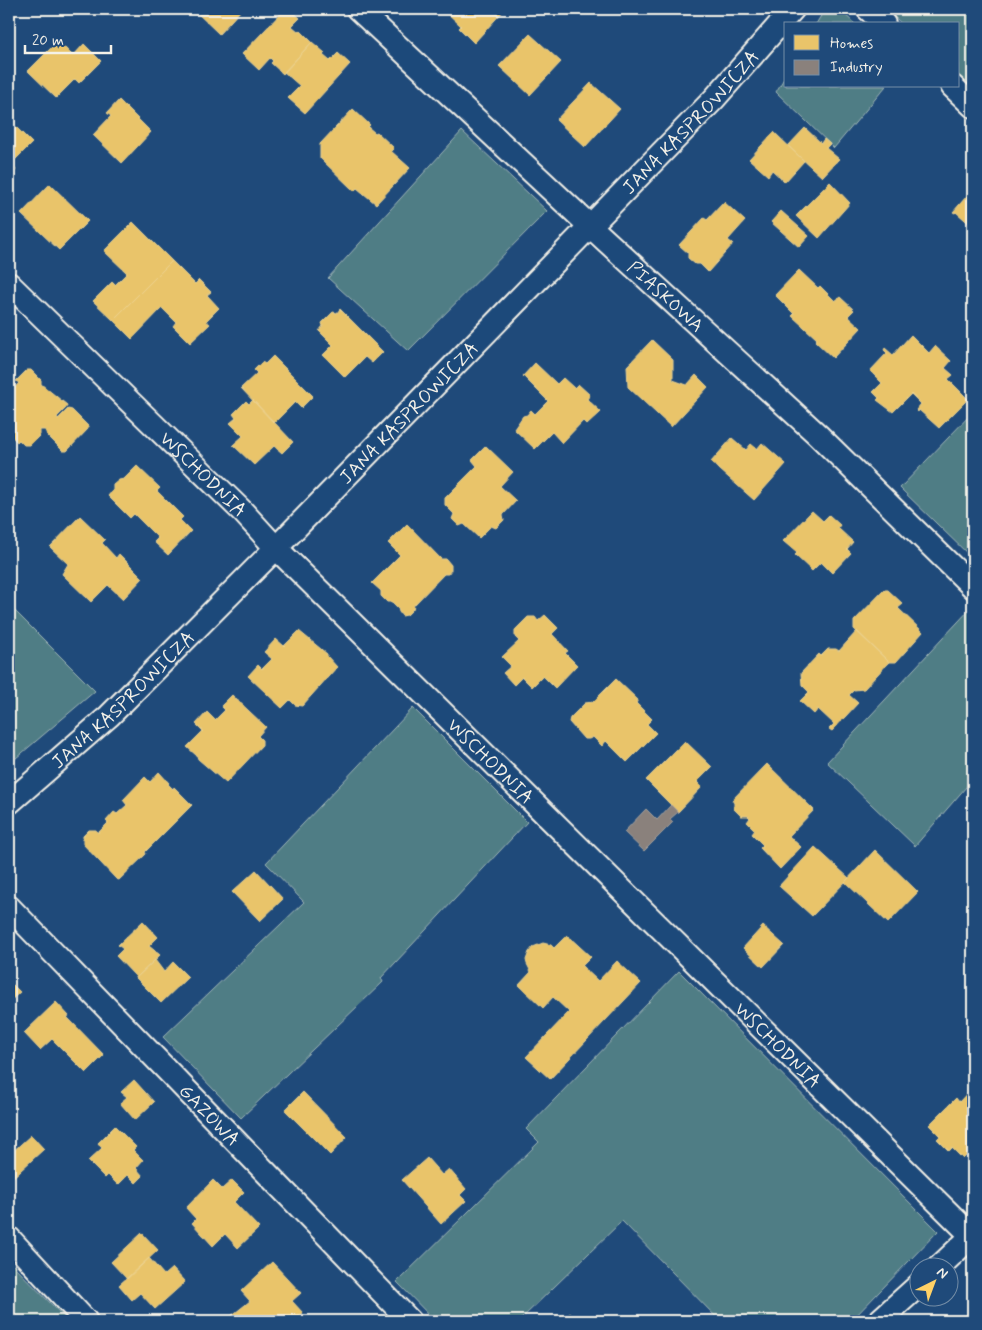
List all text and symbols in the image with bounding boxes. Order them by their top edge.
scale bar [25,22,111,54]
legend [784,22,960,88]
text: 20 m [32,31,64,51]
text: Homes [830,34,873,54]
street label: JANA KASPROWICZA [617,45,766,200]
text: Industry [830,58,883,78]
street label: PIASKOWA [621,255,709,338]
street label: JANA KASPROWICZA [334,337,485,490]
street label: WSCHODNIA [154,427,252,523]
street label: JANA KASPROWICZA [46,626,201,775]
street label: WSCHODNIA [441,713,539,810]
street label: WSCHODNIA [729,997,826,1094]
street label: GAZOWA [173,1079,245,1152]
north arrow [910,1258,960,1308]
text: N [933,1263,952,1283]

